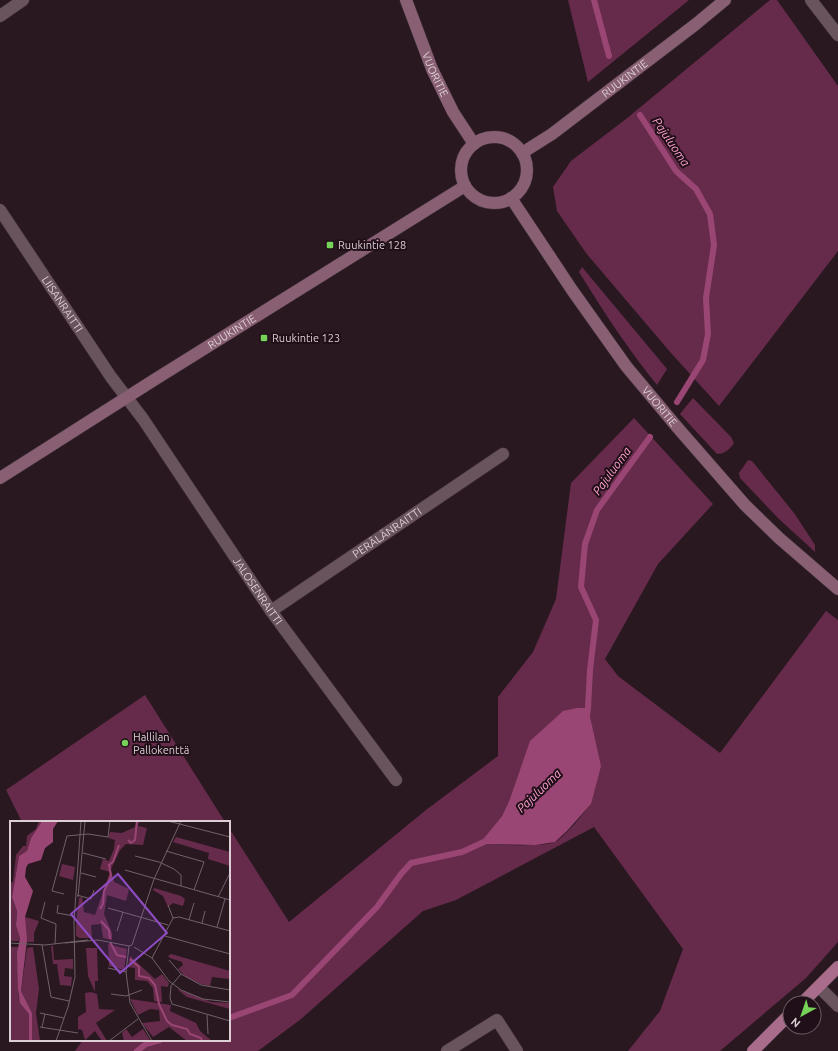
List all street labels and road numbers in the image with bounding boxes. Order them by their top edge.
street label: VUORITIE [420,50,451,99]
street label: RUUKINTIE [599,57,650,100]
street label: LIISANRAITTI [40,274,85,334]
street label: RUUKINTIE [205,312,258,351]
street label: VUORITIE [640,384,680,428]
street label: PERÄLÄNRAITTI [350,505,424,560]
street label: JALOSENRAITTI [231,555,285,627]

